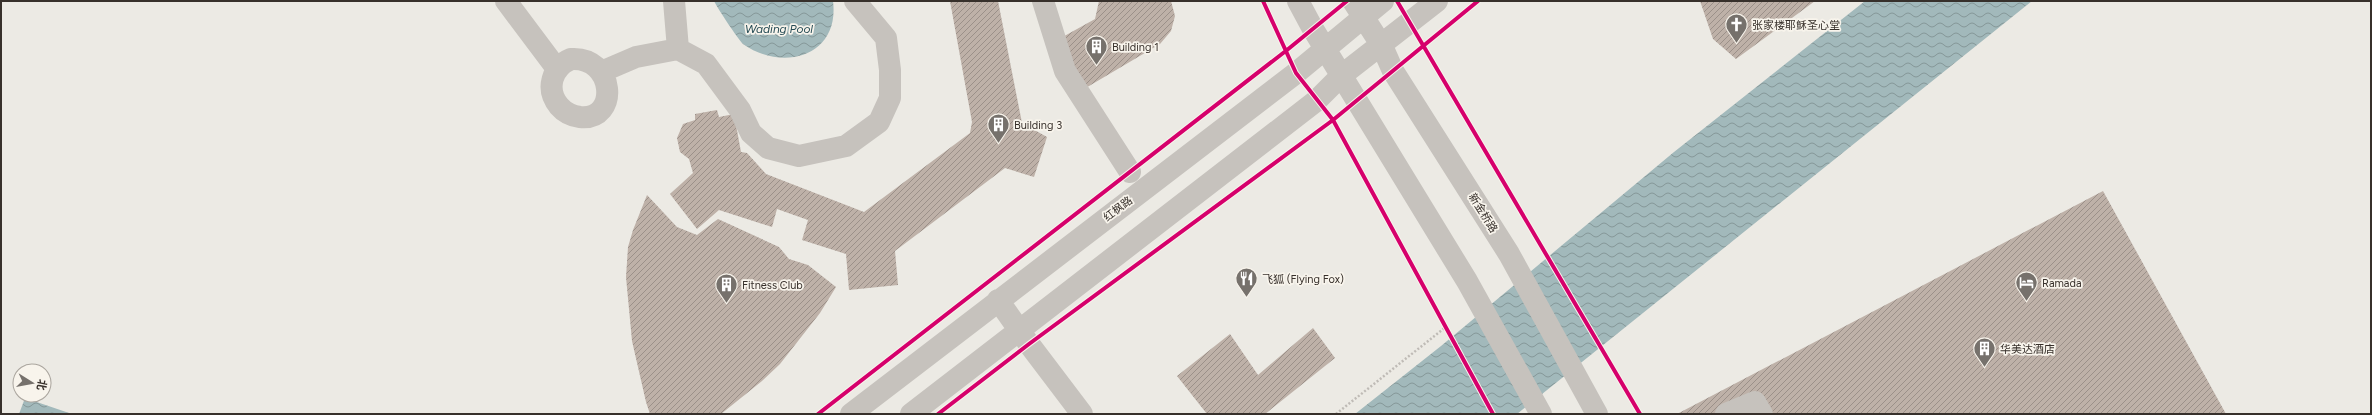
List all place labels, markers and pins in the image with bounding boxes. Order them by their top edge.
church icon: 张家楼耶稣圣心堂 [1723,12,1749,45]
place label: 张家楼耶稣圣心堂 [1752,19,1840,32]
building icon: Building 1 [1084,34,1110,67]
place label: Building 1 [1112,41,1159,54]
building icon: Building 3 [986,112,1012,145]
place label: Building 3 [1014,119,1062,132]
restaurant icon: 飞狐 (Flying Fox) [1233,266,1259,299]
hotel icon: Ramada [2014,270,2040,303]
building icon: Fitness Club [714,272,740,305]
place label: 飞狐 (Flying Fox) [1262,273,1344,286]
place label: Ramada [2042,277,2082,290]
place label: Fitness Club [742,279,803,292]
building icon: 华美达酒店 [1971,336,1997,369]
place label: 华美达酒店 [2000,343,2055,356]

